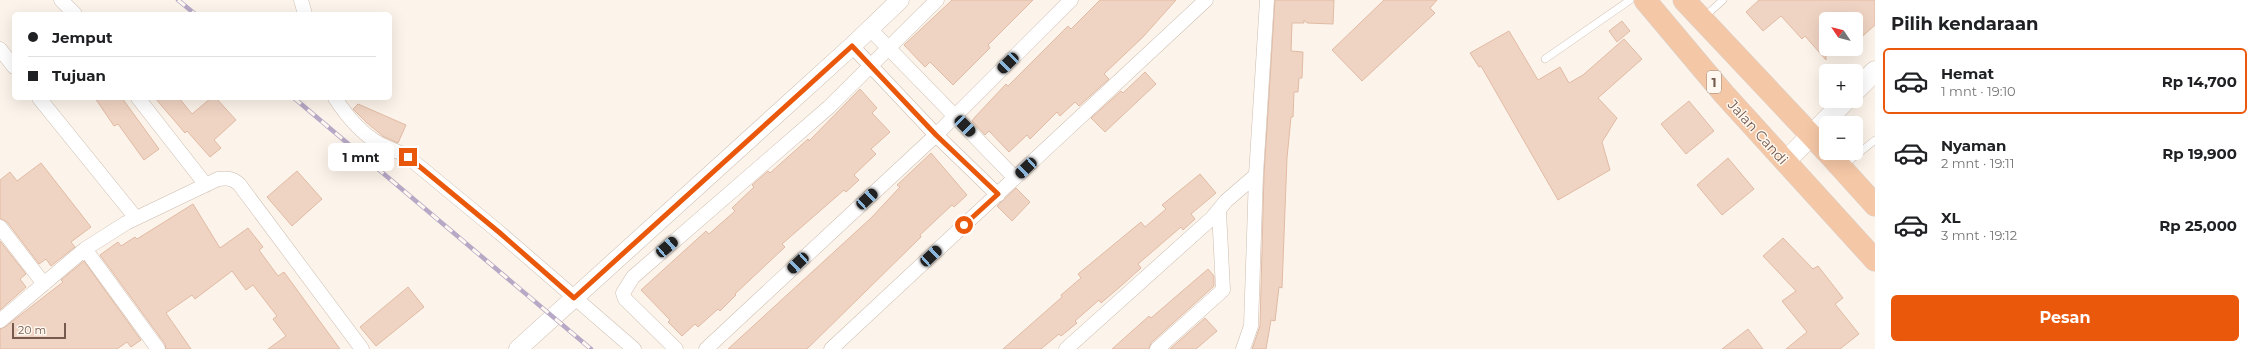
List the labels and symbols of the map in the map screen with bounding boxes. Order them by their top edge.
north arrow [1819,12,1863,56]
car [995,50,1021,76]
road number: 1 [1707,71,1721,93]
street label: Jalan Candi [1723,95,1792,168]
car [952,113,978,139]
callout: 1 mnt [328,143,394,171]
route end [399,148,417,166]
car [1013,155,1039,181]
car [854,186,880,212]
route start [955,216,973,234]
car [654,235,680,259]
car [918,243,944,269]
car [785,250,811,276]
scale bar [12,321,66,340]

